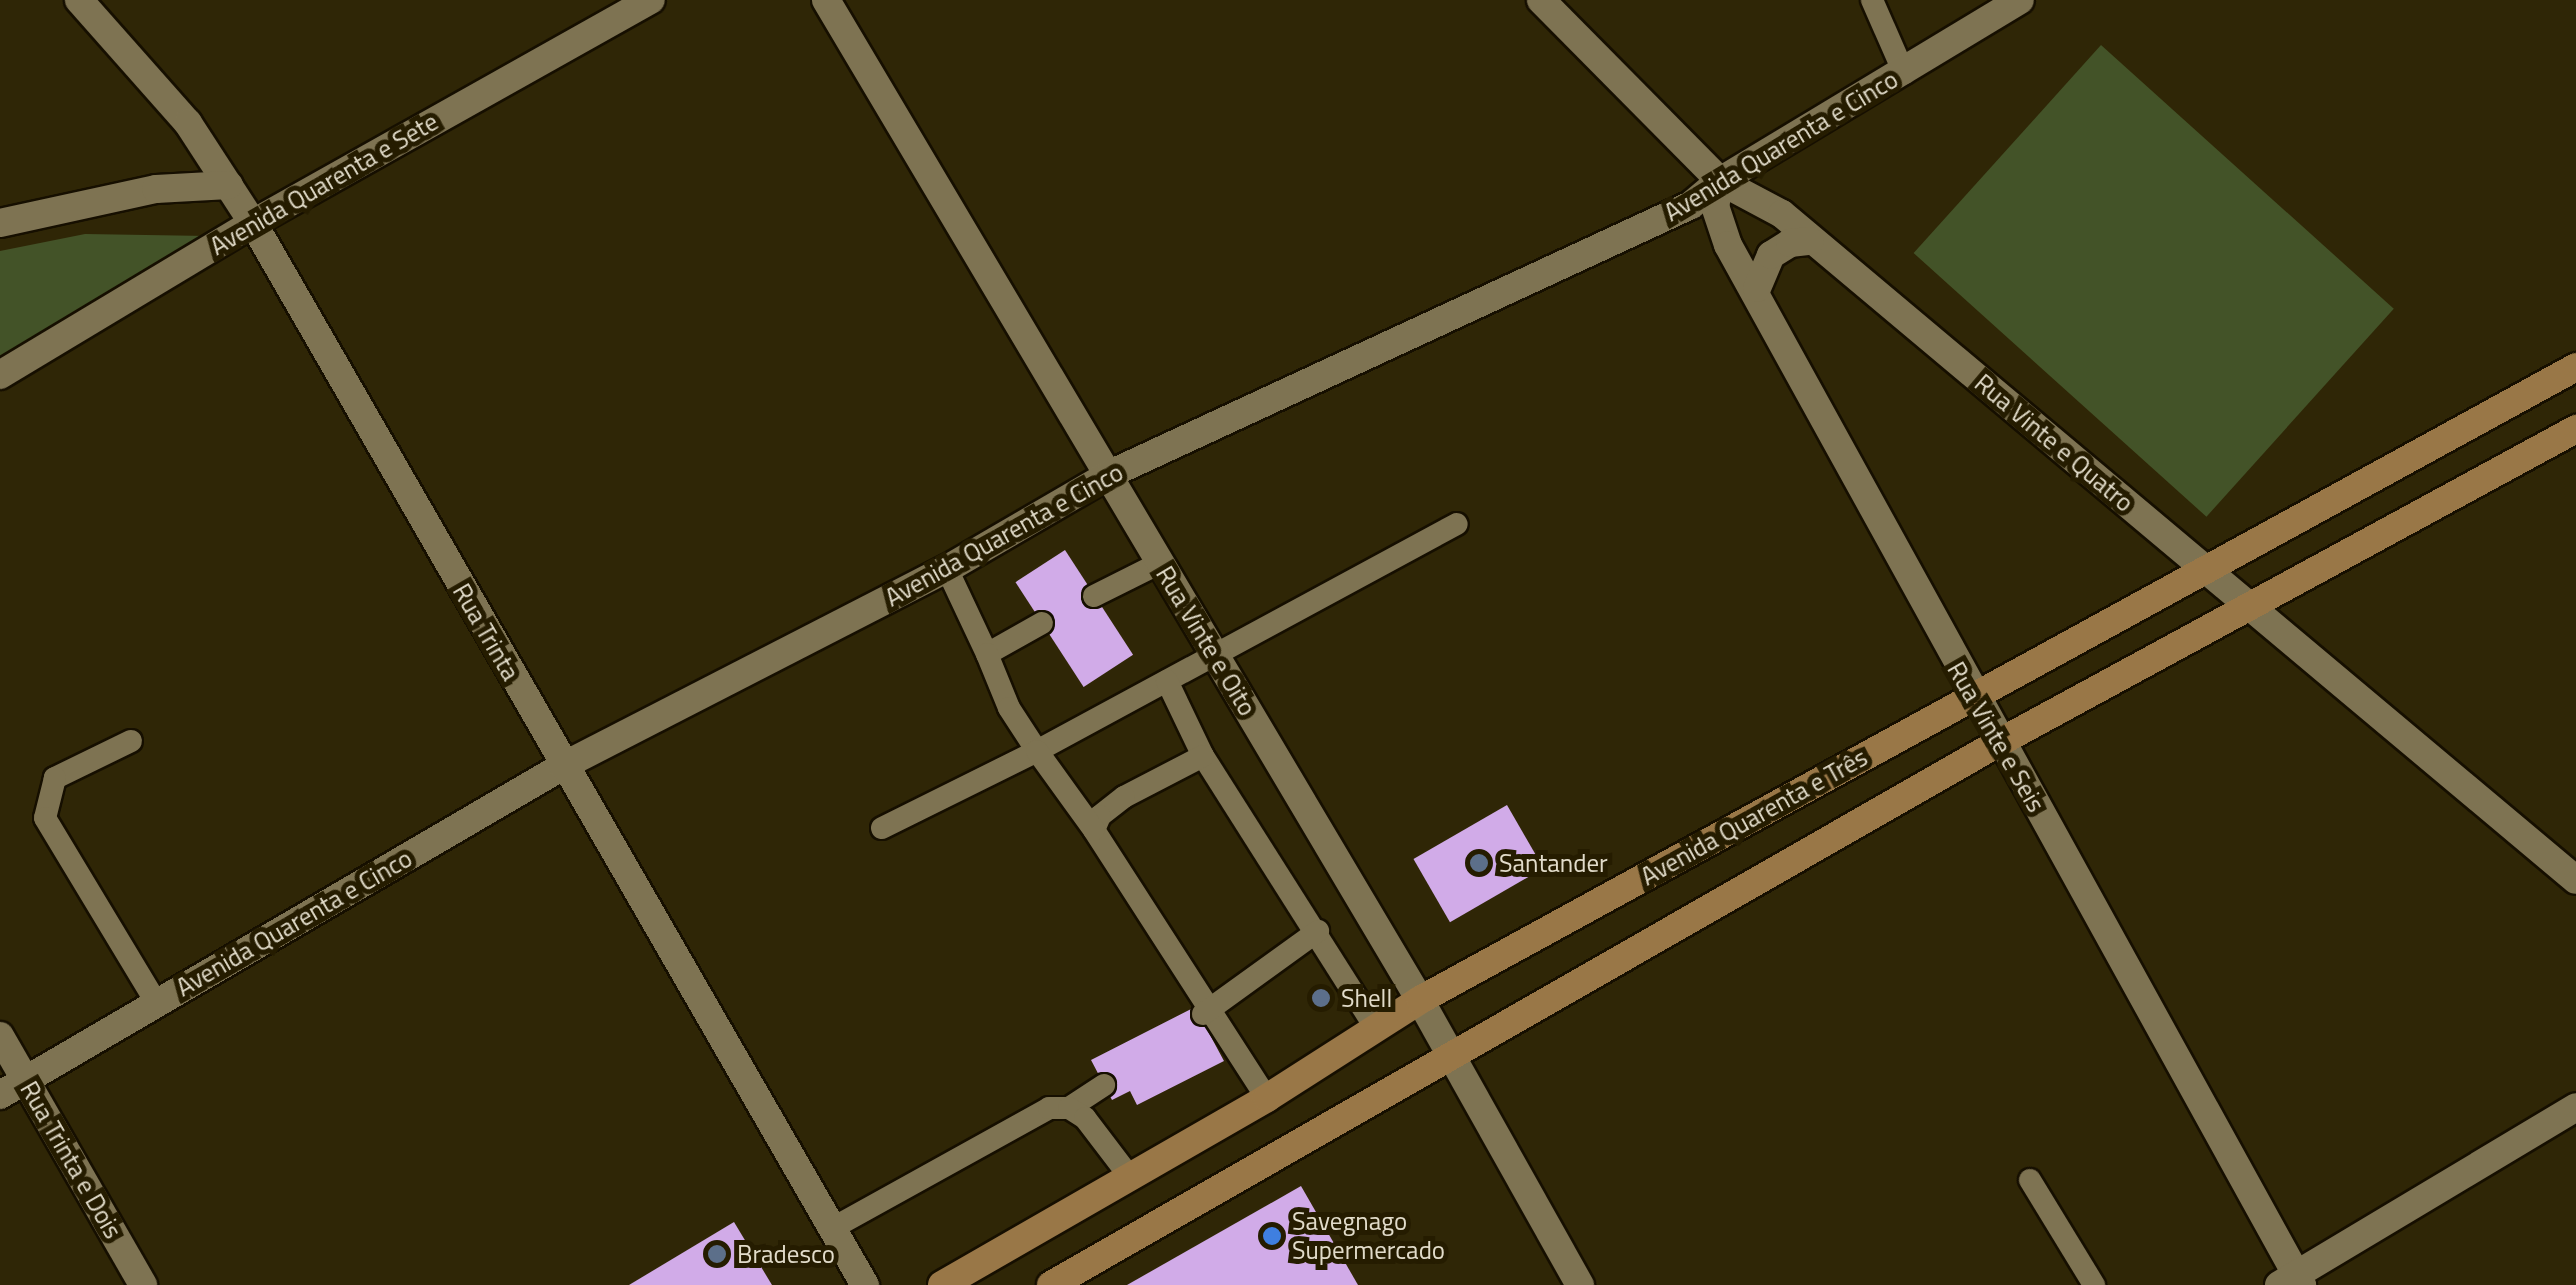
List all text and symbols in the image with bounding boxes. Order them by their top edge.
street label: Avenida Quarenta e Cinco [1659,64,1903,228]
street label: Avenida Quarenta e Sete [205,106,443,262]
street label: Rua Vinte e Quatro [1969,368,2139,518]
street label: Avenida Quarenta e Cinco [880,457,1128,613]
street label: Rua Vinte e Oito [1150,561,1262,721]
street label: Rua Trinta [446,578,526,686]
street label: Rua Vinte e Seis [1941,657,2051,817]
street label: Avenida Quarenta e Três [1636,742,1872,892]
street label: Avenida Quarenta e Cinco [171,843,417,1003]
place label: Santander [1499,848,1608,878]
marker: Santander [1468,852,1490,874]
place label: Shell [1341,983,1392,1013]
marker: Shell [1310,987,1332,1009]
street label: Rua Trinta e Dois [14,1076,128,1244]
place label: Savegnago Supermercado [1292,1207,1445,1266]
marker: Savegnago Supermercado [1261,1225,1283,1247]
place label: Bradesco [737,1239,835,1269]
marker: Bradesco [706,1243,728,1265]

